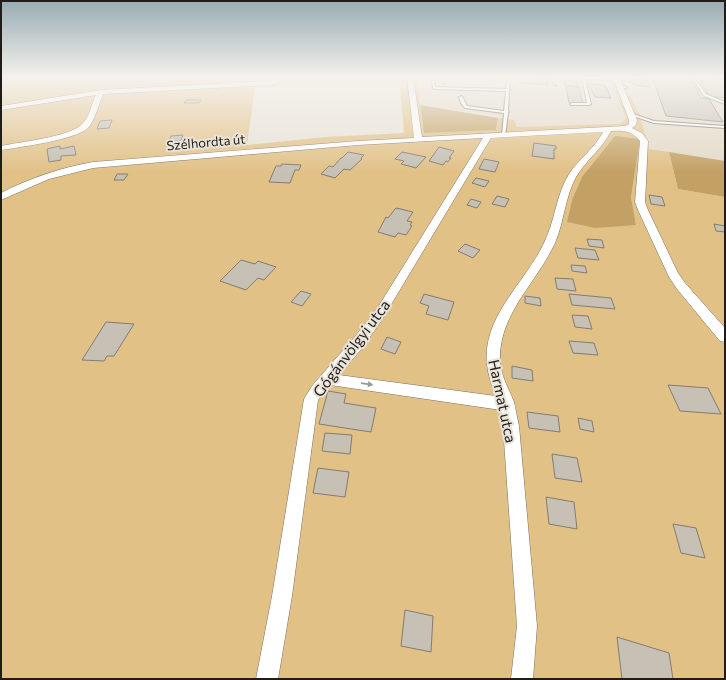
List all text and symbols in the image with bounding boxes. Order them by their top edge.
street label: Szélhordta út [166,131,246,153]
street label: Gógánvölgyi utca [309,296,393,400]
street label: Harmat utca [485,358,521,444]
one-way arrow [361,381,373,387]

